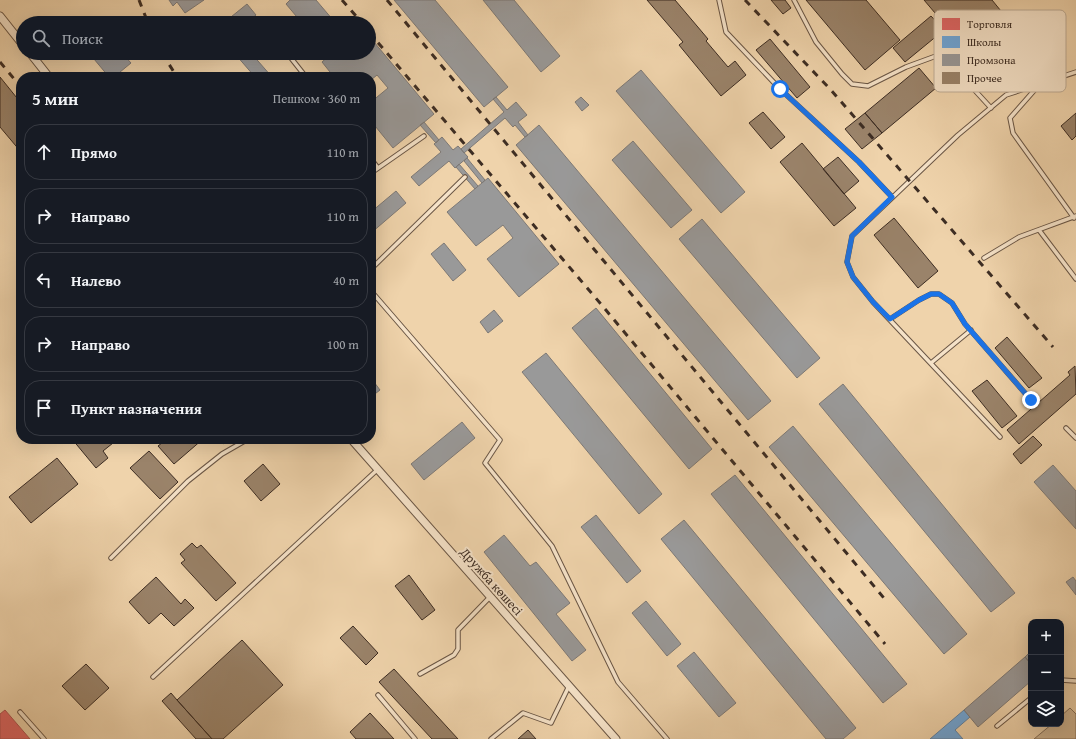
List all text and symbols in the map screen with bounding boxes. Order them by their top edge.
legend [934,10,1066,92]
search box [16,16,376,60]
text: Торговля [967,16,1012,32]
icon: search [30,27,52,49]
text: Поиск [62,28,103,49]
text: Школы [967,34,1002,50]
text: Промзона [967,52,1016,68]
text: Прочее [967,70,1002,86]
route start [771,80,789,98]
text: 5 мин [32,86,78,111]
text: Пешком · 360 m [273,89,360,108]
icon: ahead [33,141,55,163]
text: Прямо [71,142,117,163]
text: 110 m [327,143,359,162]
icon: right [33,205,55,227]
text: Направо [71,206,130,227]
text: 110 m [327,207,359,226]
icon: left [33,269,55,291]
text: Налево [71,270,121,291]
text: 40 m [333,271,359,290]
icon: right [33,333,55,355]
text: Направо [71,334,130,355]
text: 100 m [327,335,359,354]
route end [1022,391,1040,409]
icon: arrive [33,397,55,419]
text: Пункт назначения [71,398,202,419]
street label: Дружба көшесі [455,542,528,620]
map controls [1028,619,1064,727]
button: + [1028,619,1064,655]
button: − [1028,655,1064,691]
button: layers [1028,691,1064,727]

